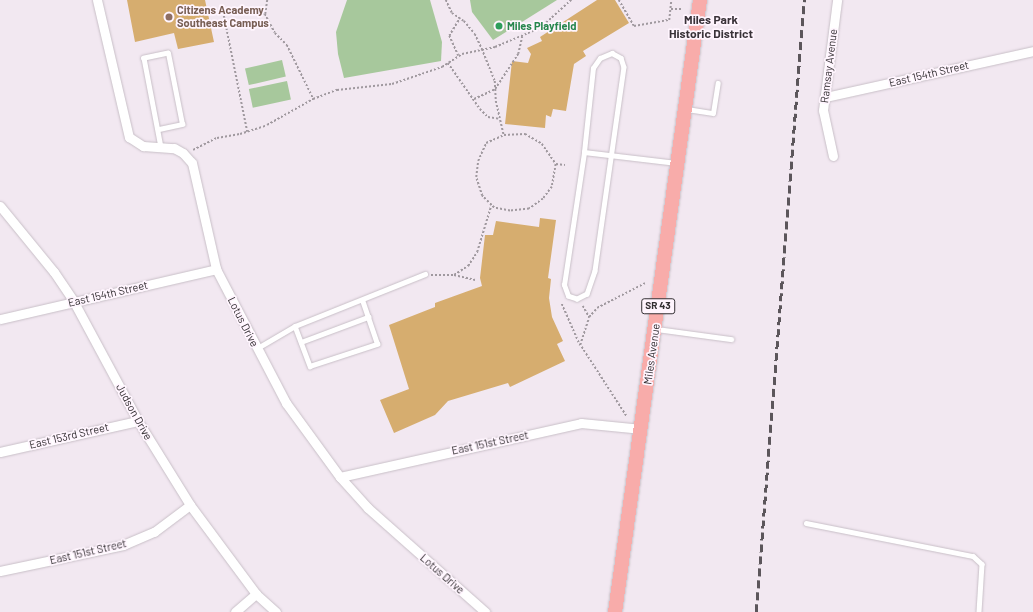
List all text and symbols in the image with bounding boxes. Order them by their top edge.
place label: Citizens Academy Southeast Campus [177,4,269,30]
marker: Citizens Academy Southeast Campus [164,12,174,22]
district label: Miles Park Historic District [669,13,753,41]
place label: Miles Playfield [507,19,576,33]
marker: Miles Playfield [494,21,504,31]
street label: Ramsay Avenue [818,28,840,104]
street label: East 154th Street [888,58,970,90]
street label: East 154th Street [67,278,149,310]
street label: Lotus Drive [225,295,261,349]
road number: SR 43 [641,298,675,314]
street label: Miles Avenue [641,323,663,385]
street label: Judson Drive [113,382,155,442]
street label: East 153rd Street [28,420,110,452]
street label: East 151st Street [450,428,530,458]
street label: East 151st Street [48,537,128,567]
street label: Lotus Drive [417,551,467,597]

